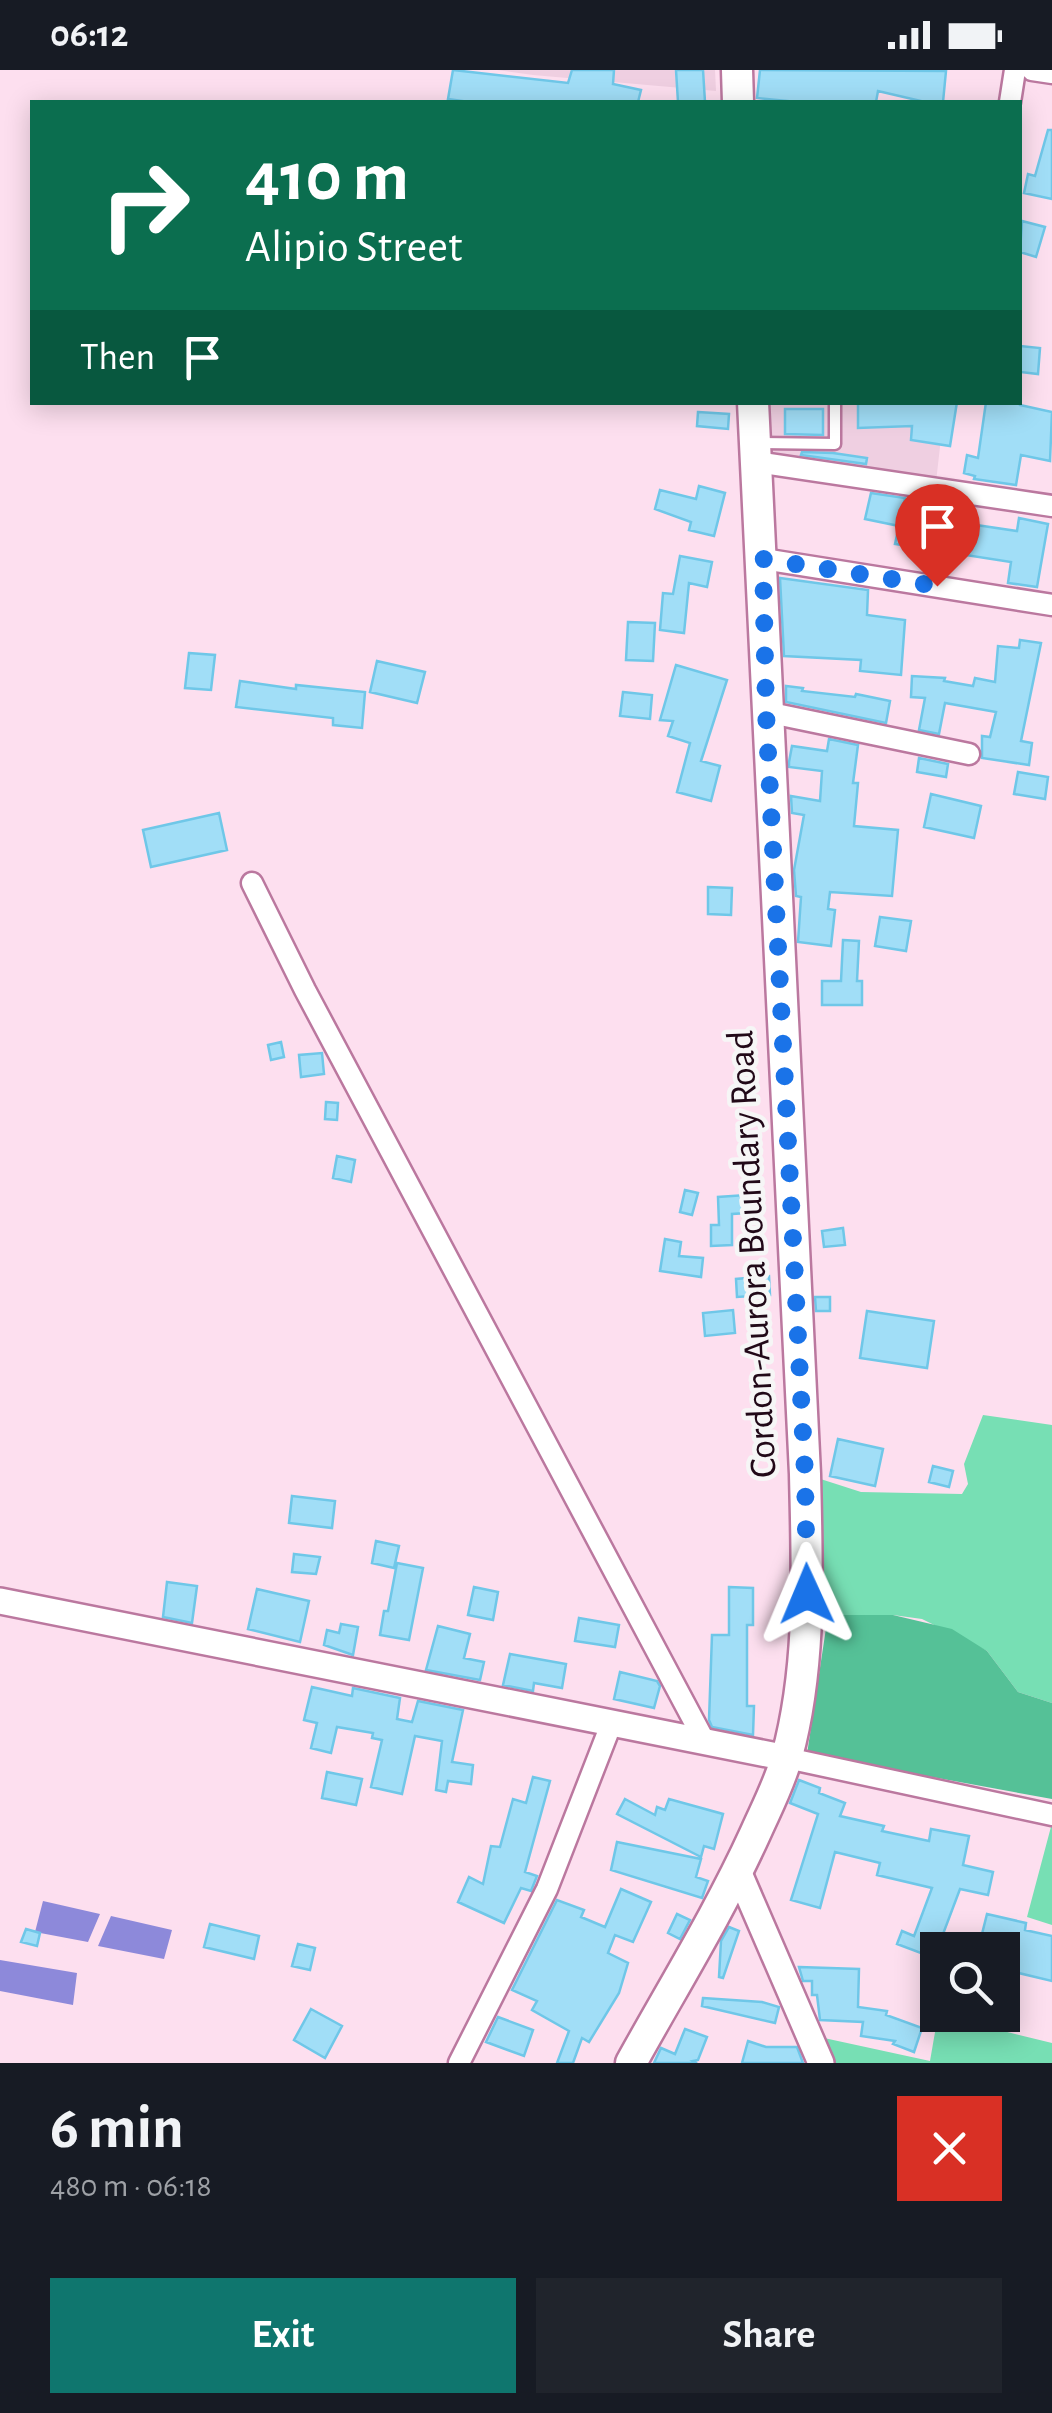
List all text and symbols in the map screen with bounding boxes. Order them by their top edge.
text: 06:12 [50,16,128,54]
icon: right [80,140,210,270]
text: 410 m [245,143,409,213]
text: Alipio Street [245,225,462,270]
icon: arrive [175,330,230,385]
text: Then [80,339,155,377]
pin [895,484,980,587]
icon: arrive [910,499,965,554]
street label: Cordon-Aurora Boundary Road [722,1029,784,1479]
position arrow [755,1542,859,1646]
map controls [920,1932,1020,2032]
button: search [920,1932,1020,2032]
button: close [897,2096,1002,2201]
text: 6 min [50,2099,184,2159]
text: 480 m · 06:18 [50,2170,212,2202]
button: Exit [50,2278,516,2393]
button: Share [536,2278,1002,2393]

